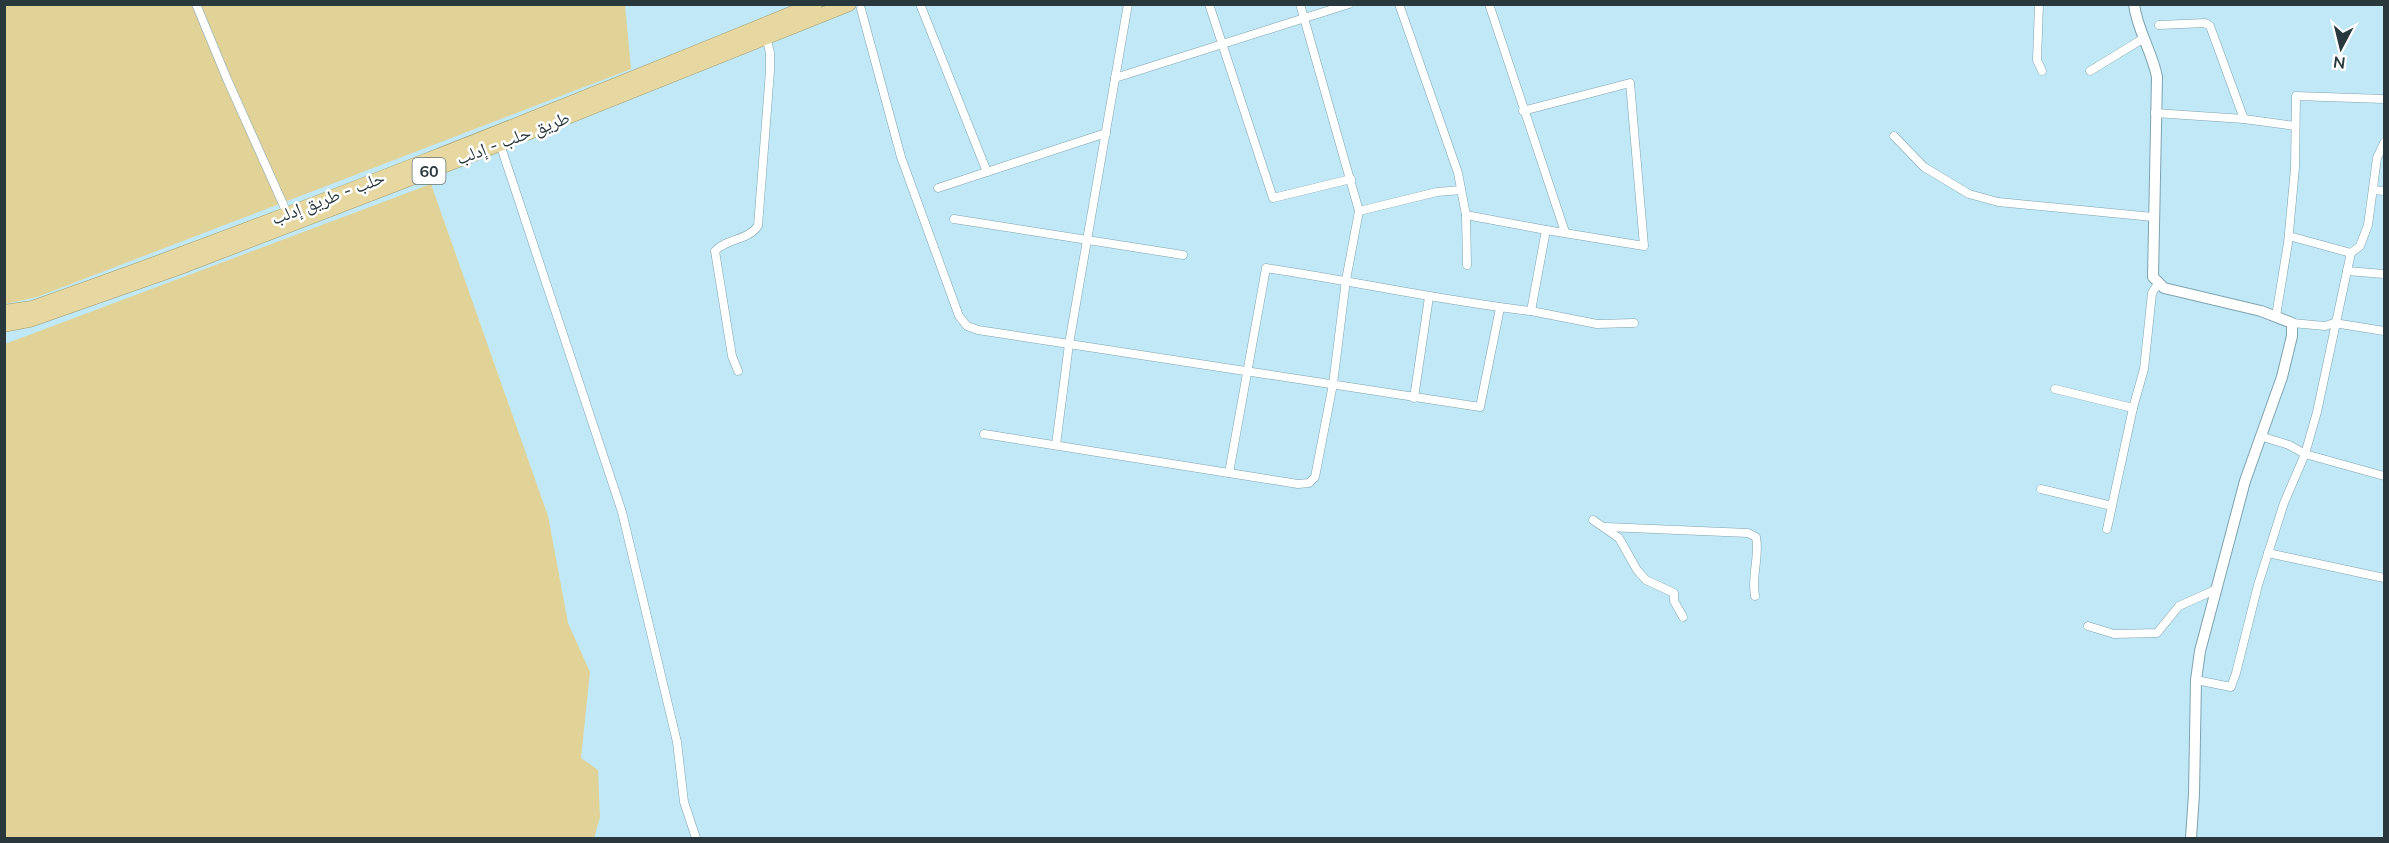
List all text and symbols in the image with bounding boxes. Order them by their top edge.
north arrow [2311,18,2371,78]
text: N [2332,52,2346,74]
street label: طريق حلب - إدلب [453,105,573,170]
road number: 60 [412,158,446,184]
street label: حلب - طريق إدلب [268,165,388,230]

